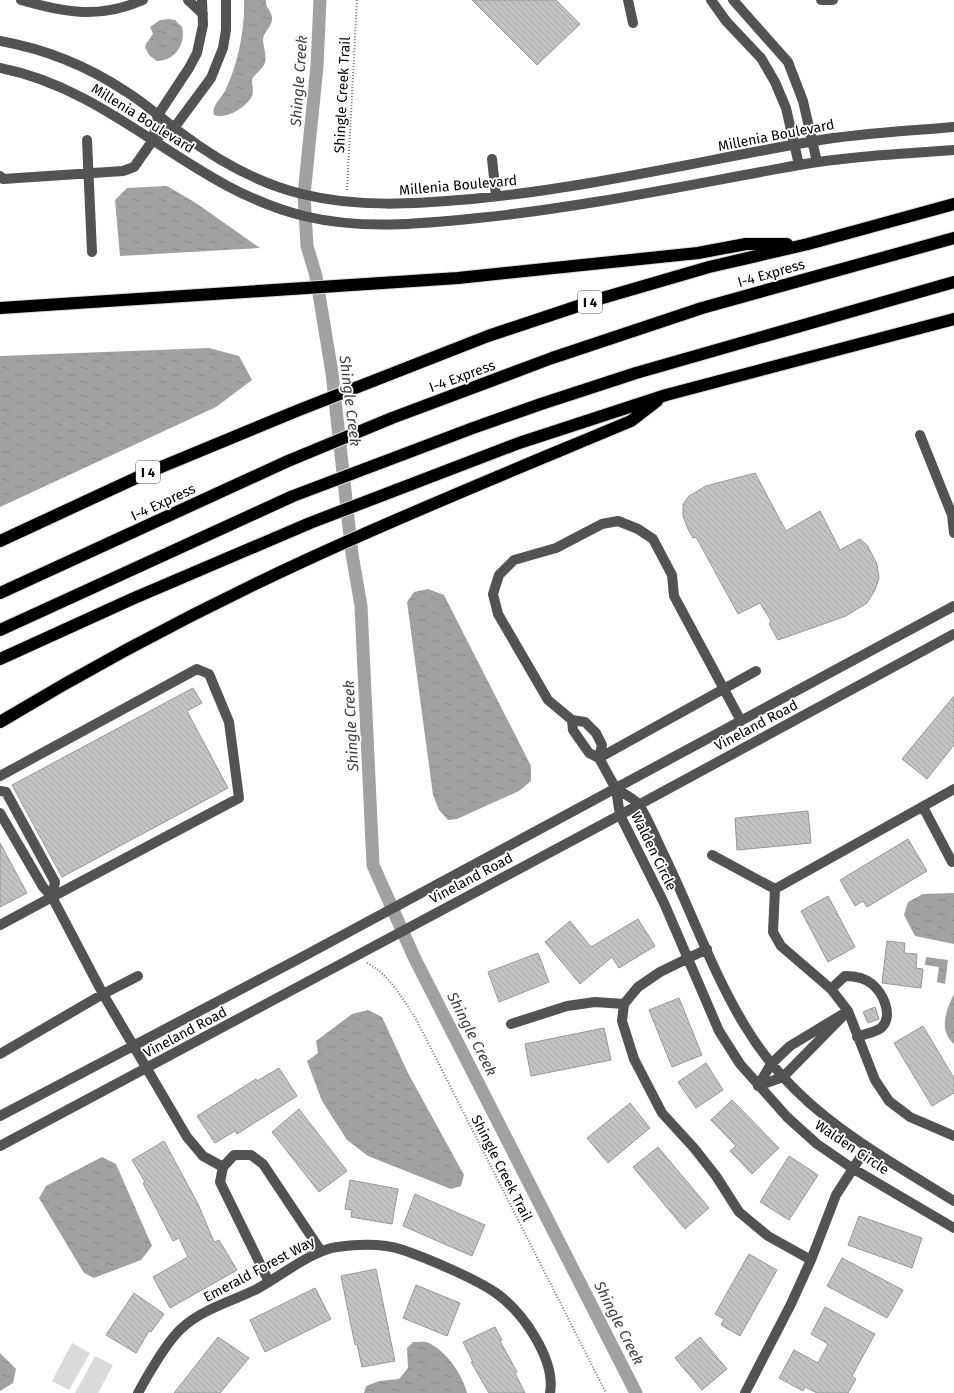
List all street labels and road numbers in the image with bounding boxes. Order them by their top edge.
street label: Shingle Creek Trail [331,36,354,154]
street label: Millenia Boulevard [88,80,197,157]
street label: Millenia Boulevard [716,116,836,155]
street label: Millenia Boulevard [398,172,518,199]
street label: I-4 Express [736,256,807,291]
road number: I 4 [578,291,602,313]
street label: I-4 Express [427,357,498,396]
road number: I 4 [136,461,160,483]
street label: I-4 Express [128,480,198,525]
street label: Vineland Road [712,696,801,754]
street label: Walden Circle [627,809,680,893]
street label: Vineland Road [427,849,516,907]
street label: Vineland Road [141,1003,230,1061]
street label: Shingle Creek Trail [467,1112,536,1224]
street label: Walden Circle [811,1116,892,1178]
street label: Emerald Forest Way [201,1233,318,1306]

